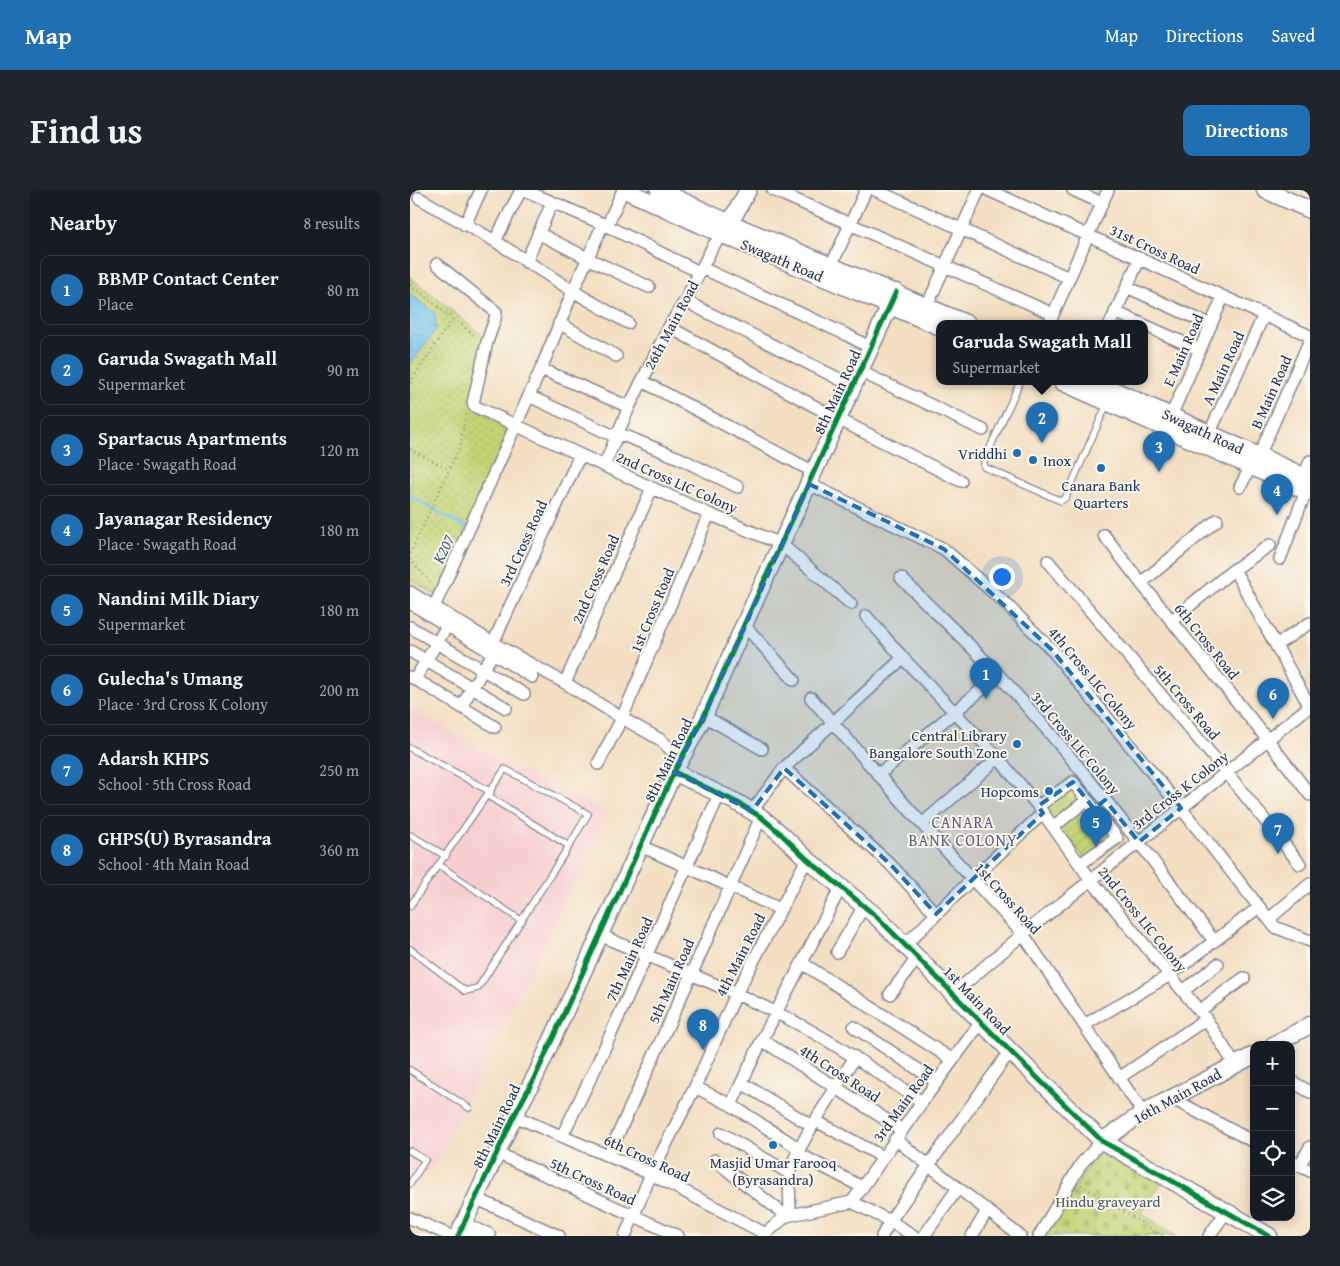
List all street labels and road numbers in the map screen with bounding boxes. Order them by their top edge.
street label: 31st Cross Road [1106,219,1204,279]
street label: Swagath Road [737,233,827,287]
street label: 26th Main Road [639,277,703,373]
street label: E Main Road [1158,310,1208,390]
street label: A Main Road [1197,328,1249,408]
street label: 8th Main Road [808,346,866,438]
street label: B Main Road [1245,352,1297,432]
street label: Swagath Road [1159,403,1247,459]
street label: 2nd Cross LIC Colony [613,446,742,518]
street label: 3rd Cross Road [494,496,552,590]
street label: 2nd Cross Road [566,531,624,627]
street label: 1st Cross Road [625,564,679,656]
street label: 6th Cross Road [1170,598,1244,684]
street label: 4th Cross LIC Colony [1044,622,1143,734]
street label: 5th Cross Road [1149,660,1225,744]
street label: 3rd Cross LIC Colony [1027,687,1126,799]
street label: 8th Main Road [639,715,697,805]
street label: 3rd Cross K Colony [1127,745,1233,834]
street label: 1st Cross Road [970,857,1046,939]
street label: 2nd Cross LIC Colony [1094,862,1193,977]
street label: 4th Main Road [710,910,770,1000]
street label: 7th Main Road [600,913,658,1005]
street label: 5th Main Road [643,935,699,1027]
street label: 1st Main Road [939,961,1015,1039]
street label: 4th Cross Road [795,1039,885,1107]
street label: 3rd Main Road [868,1060,938,1146]
street label: 16th Main Road [1129,1063,1225,1129]
street label: 8th Main Road [467,1081,525,1171]
street label: 6th Cross Road [601,1129,693,1187]
street label: 5th Cross Road [547,1152,639,1210]

